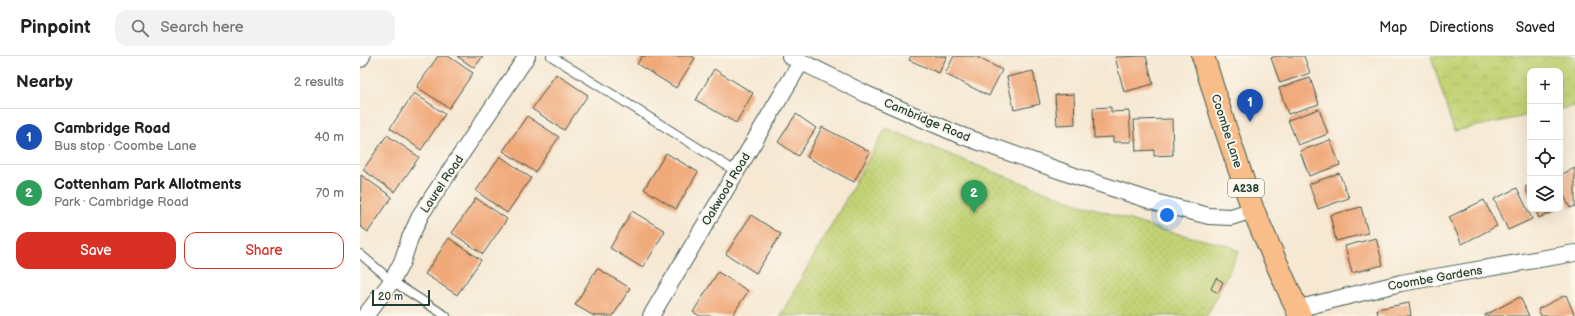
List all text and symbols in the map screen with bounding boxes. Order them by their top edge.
search box [115,10,395,46]
text: Pinpoint [20,16,91,39]
icon: search [129,17,151,39]
text: Search here [161,18,244,37]
text: Map [1379,19,1407,36]
text: Directions [1429,19,1494,36]
text: Saved [1516,19,1555,36]
map controls [1527,68,1563,212]
button: + [1527,68,1563,104]
text: Nearby [16,72,73,92]
text: 2 results [294,74,344,90]
pin: 1 [1237,89,1263,122]
street label: Coombe Lane [1208,92,1245,170]
street label: Cambridge Road [881,95,972,145]
button: − [1527,104,1563,140]
text: Cambridge Road [54,119,170,138]
text: 1 [26,129,32,145]
text: 40 m [314,129,344,145]
text: Bus stop · Coombe Lane [54,138,196,154]
button: locate [1527,140,1563,176]
street label: Oakwood Road [699,150,754,228]
street label: Laurel Road [418,153,467,216]
text: Cottenham Park Allotments [54,175,241,194]
button: layers [1527,176,1563,212]
road number: A238 [1228,179,1264,197]
pin: 2 [961,180,987,213]
text: 2 [25,185,33,201]
text: 70 m [316,185,344,201]
text: Park · Cambridge Road [54,194,189,210]
your location [1157,205,1177,225]
button: Save [16,232,176,269]
button: Share [184,232,344,269]
street label: Coombe Gardens [1387,263,1484,294]
scale bar [372,288,430,307]
text: 20 m [378,290,403,303]

